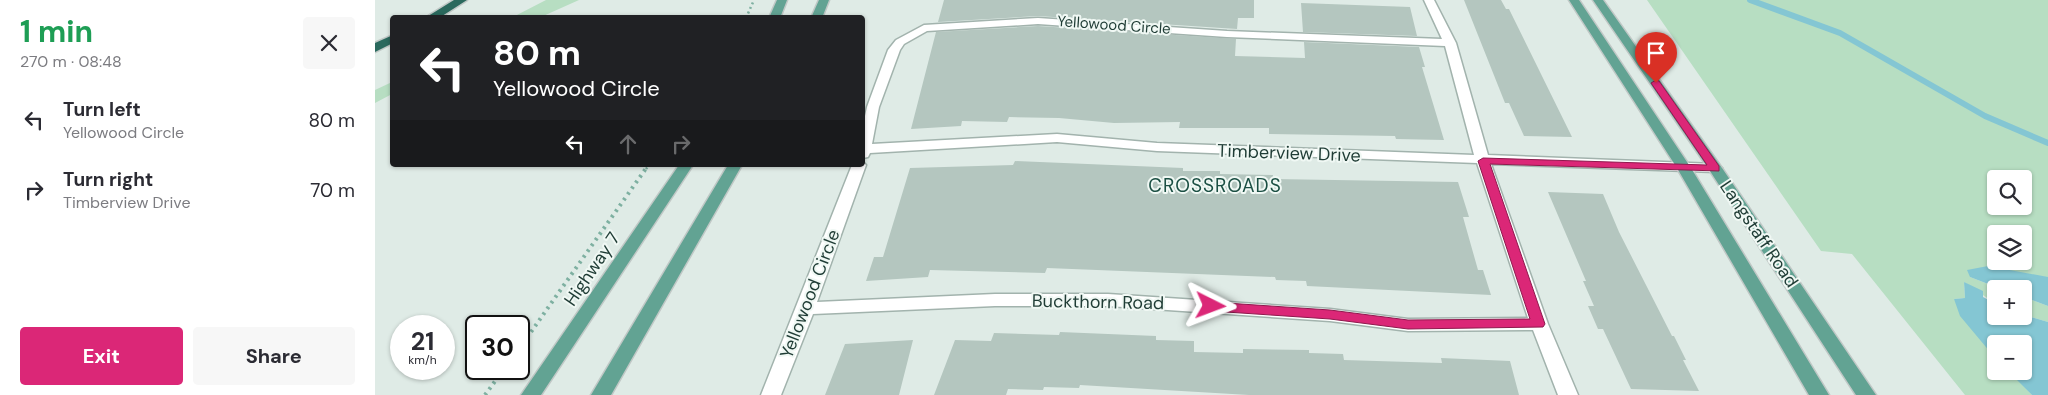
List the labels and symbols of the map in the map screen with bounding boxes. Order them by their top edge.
street label: Yellowood Circle [1057,11,1171,39]
pin [1635,32,1677,83]
street label: Timberview Drive [1217,139,1361,167]
district label: CROSSROADS [1148,173,1282,198]
street label: Langstaff Road [1714,176,1804,292]
street label: Yellowood Circle [774,226,846,362]
street label: Highway 7 [558,227,626,311]
position arrow [1184,279,1236,331]
street label: Buckthorn Road [1032,289,1164,315]
speed limit sign: 30 [465,315,530,380]

